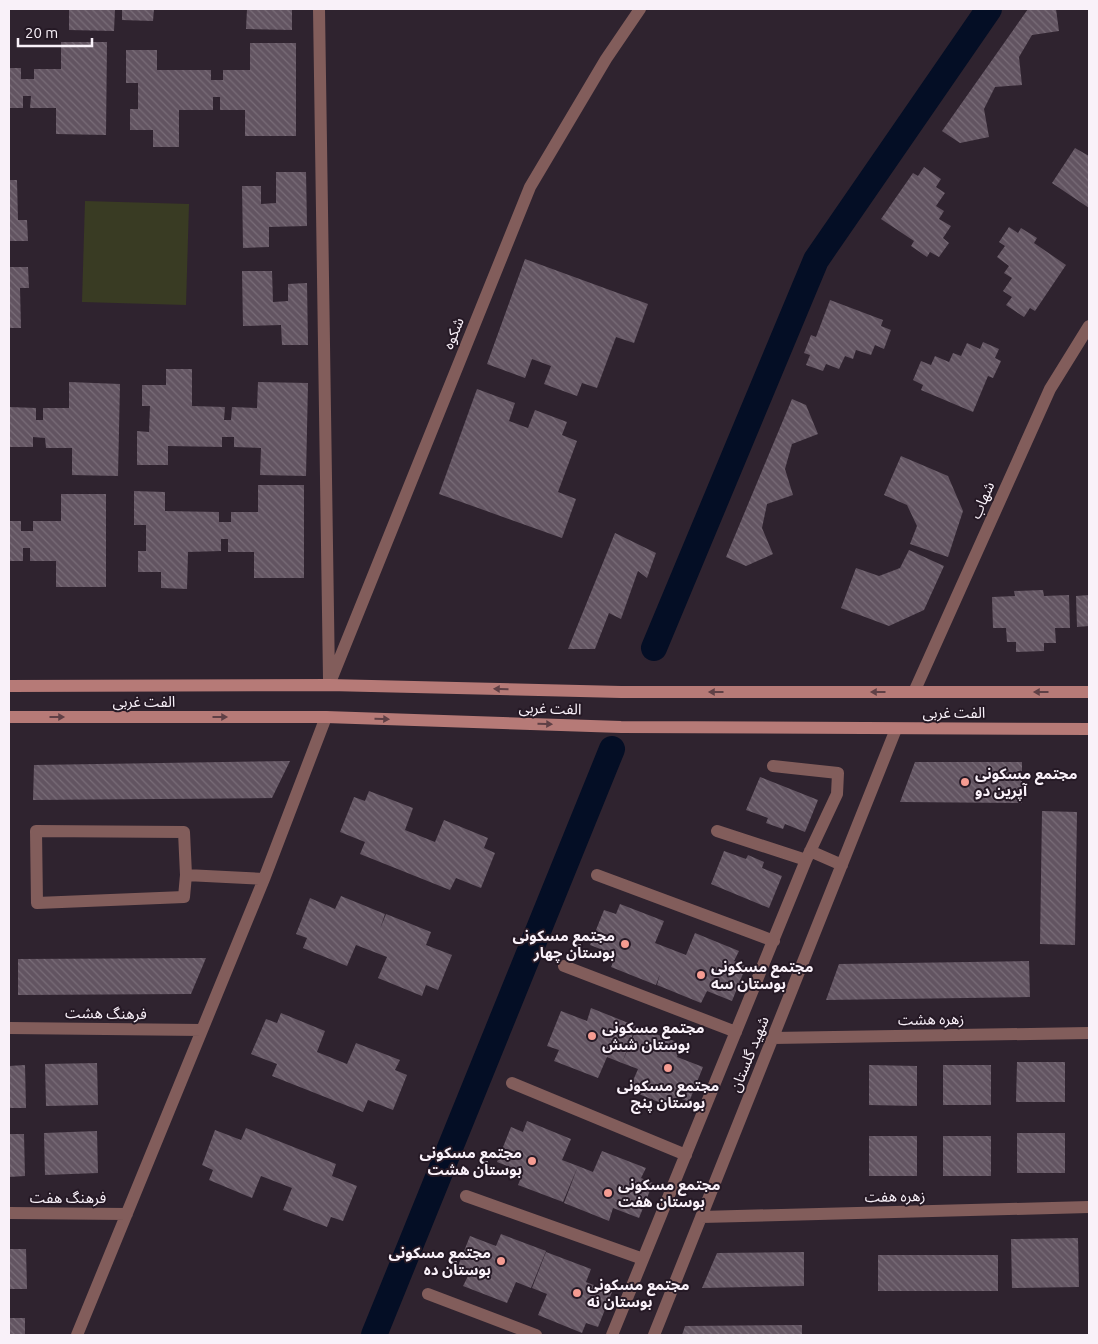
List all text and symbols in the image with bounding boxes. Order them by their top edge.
scale bar [18,15,91,47]
text: 20 m [25,24,58,41]
street label: شکوه [439,315,468,352]
street label: شهاب [966,479,999,522]
one-way arrow [492,685,508,693]
one-way arrow [707,688,723,696]
one-way arrow [870,688,886,696]
one-way arrow [1032,688,1048,696]
street label: الفت غربی [113,693,175,711]
street label: الفت غربی [518,698,582,719]
street label: الفت غربی [923,704,985,722]
one-way arrow [50,713,66,721]
one-way arrow [212,713,228,721]
one-way arrow [375,715,391,723]
one-way arrow [537,721,553,729]
place label: مجتمع مسکونی آپرین دو [975,765,1077,800]
marker: مجتمع مسکونی آپرین دو [959,776,971,788]
place label: مجتمع مسکونی بوستان چهار [513,927,615,962]
marker: مجتمع مسکونی بوستان چهار [619,938,631,950]
place label: مجتمع مسکونی بوستان سه [711,958,813,993]
marker: مجتمع مسکونی بوستان سه [695,969,707,981]
street label: فرهنگ هشت [65,1004,147,1023]
street label: زهره هشت [898,1010,964,1029]
street label: شهید گلستان [726,1013,773,1095]
place label: مجتمع مسکونی بوستان شش [602,1019,704,1054]
marker: مجتمع مسکونی بوستان شش [586,1030,598,1042]
marker: مجتمع مسکونی بوستان پنج [662,1062,674,1074]
place label: مجتمع مسکونی بوستان پنج [617,1077,719,1114]
place label: مجتمع مسکونی بوستان هشت [420,1144,522,1179]
marker: مجتمع مسکونی بوستان هشت [526,1155,538,1167]
place label: مجتمع مسکونی بوستان هفت [618,1176,720,1211]
marker: مجتمع مسکونی بوستان هفت [602,1187,614,1199]
street label: زهره هفت [864,1187,926,1206]
street label: فرهنگ هفت [30,1189,106,1207]
place label: مجتمع مسکونی بوستان ده [389,1244,491,1279]
marker: مجتمع مسکونی بوستان ده [495,1255,507,1267]
place label: مجتمع مسکونی بوستان نه [587,1276,689,1311]
marker: مجتمع مسکونی بوستان نه [571,1287,583,1299]

